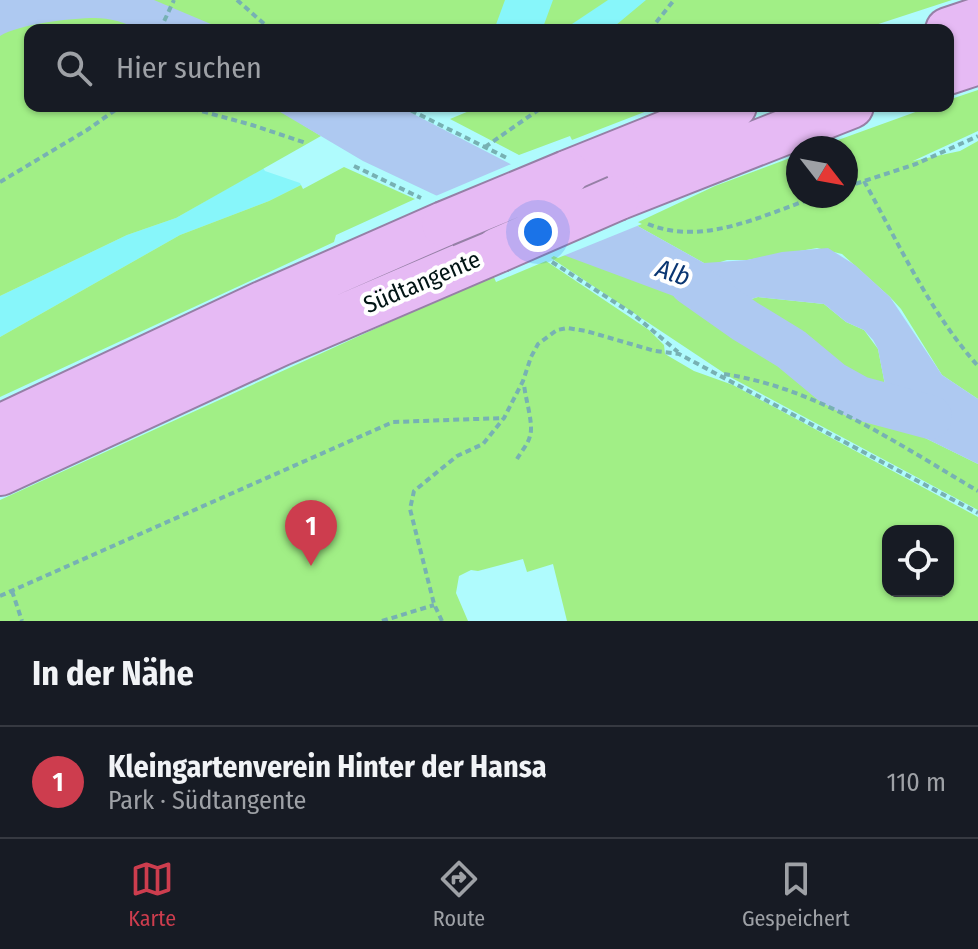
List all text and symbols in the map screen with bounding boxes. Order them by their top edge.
search box [24,24,954,112]
icon: search [52,46,96,90]
text: Hier suchen [116,50,262,86]
north arrow [786,136,858,208]
your location [518,212,558,252]
street label: Südtangente [359,245,485,319]
water label: Alb [651,253,694,293]
pin: 1 [285,500,337,566]
map controls [882,525,954,597]
button: locate [882,525,954,597]
text: In der Nähe [32,653,194,694]
text: Kleingartenverein Hinter der Hansa [108,749,547,785]
text: 1 [53,767,64,798]
text: 110 m [886,767,946,798]
text: Park · Südtangente [108,785,306,816]
tab: Karte [128,857,176,932]
tab: Route [433,857,485,932]
tab: Gespeichert [742,857,850,932]

